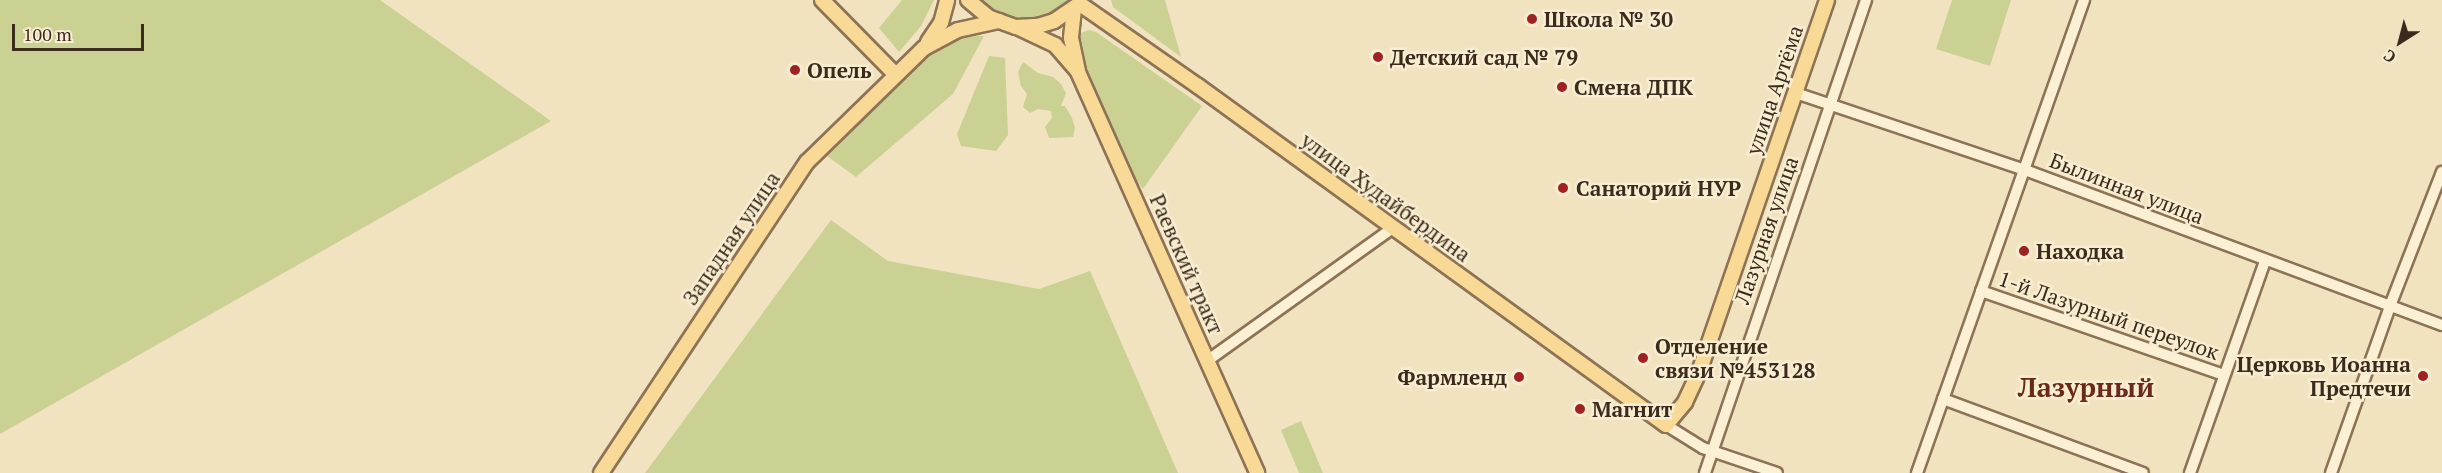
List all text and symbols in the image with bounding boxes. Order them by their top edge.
place label: Школа № 30 [1544,6,1673,32]
scale bar [15,12,147,50]
marker: Школа № 30 [1525,12,1539,26]
north arrow [2370,12,2430,72]
text: 100 m [23,22,72,46]
street label: улица Артёма [1740,22,1808,158]
place label: Детский сад № 79 [1390,44,1578,70]
text: С [2379,45,2400,69]
marker: Детский сад № 79 [1371,50,1385,64]
place label: Опель [807,57,872,83]
marker: Опель [788,63,802,77]
place label: Смена ДПК [1574,74,1693,100]
marker: Смена ДПК [1555,80,1569,94]
street label: улица Худайбердина [1296,127,1476,267]
street label: Былинная улица [2046,147,2208,229]
street label: Лазурная улица [1729,153,1803,307]
street label: Западная улица [677,167,785,309]
place label: Санаторий НУР [1576,175,1741,201]
marker: Санаторий НУР [1554,179,1572,197]
street label: Раевский тракт [1145,190,1229,338]
place label: Находка [2036,238,2124,264]
marker: Находка [2017,244,2031,258]
street label: 1-й Лазурный переулок [1996,265,2222,365]
place label: Отделение связи №453128 [1655,333,1815,383]
marker: Отделение связи №453128 [1636,351,1650,365]
place label: Церковь Иоанна Предтечи [2236,351,2411,401]
place label: Фармленд [1398,364,1507,390]
marker: Церковь Иоанна Предтечи [2416,369,2430,383]
marker: Фармленд [1512,370,1526,384]
district label: Лазурный [2018,372,2154,404]
place label: Магнит [1592,396,1672,422]
marker: Магнит [1573,402,1587,416]

